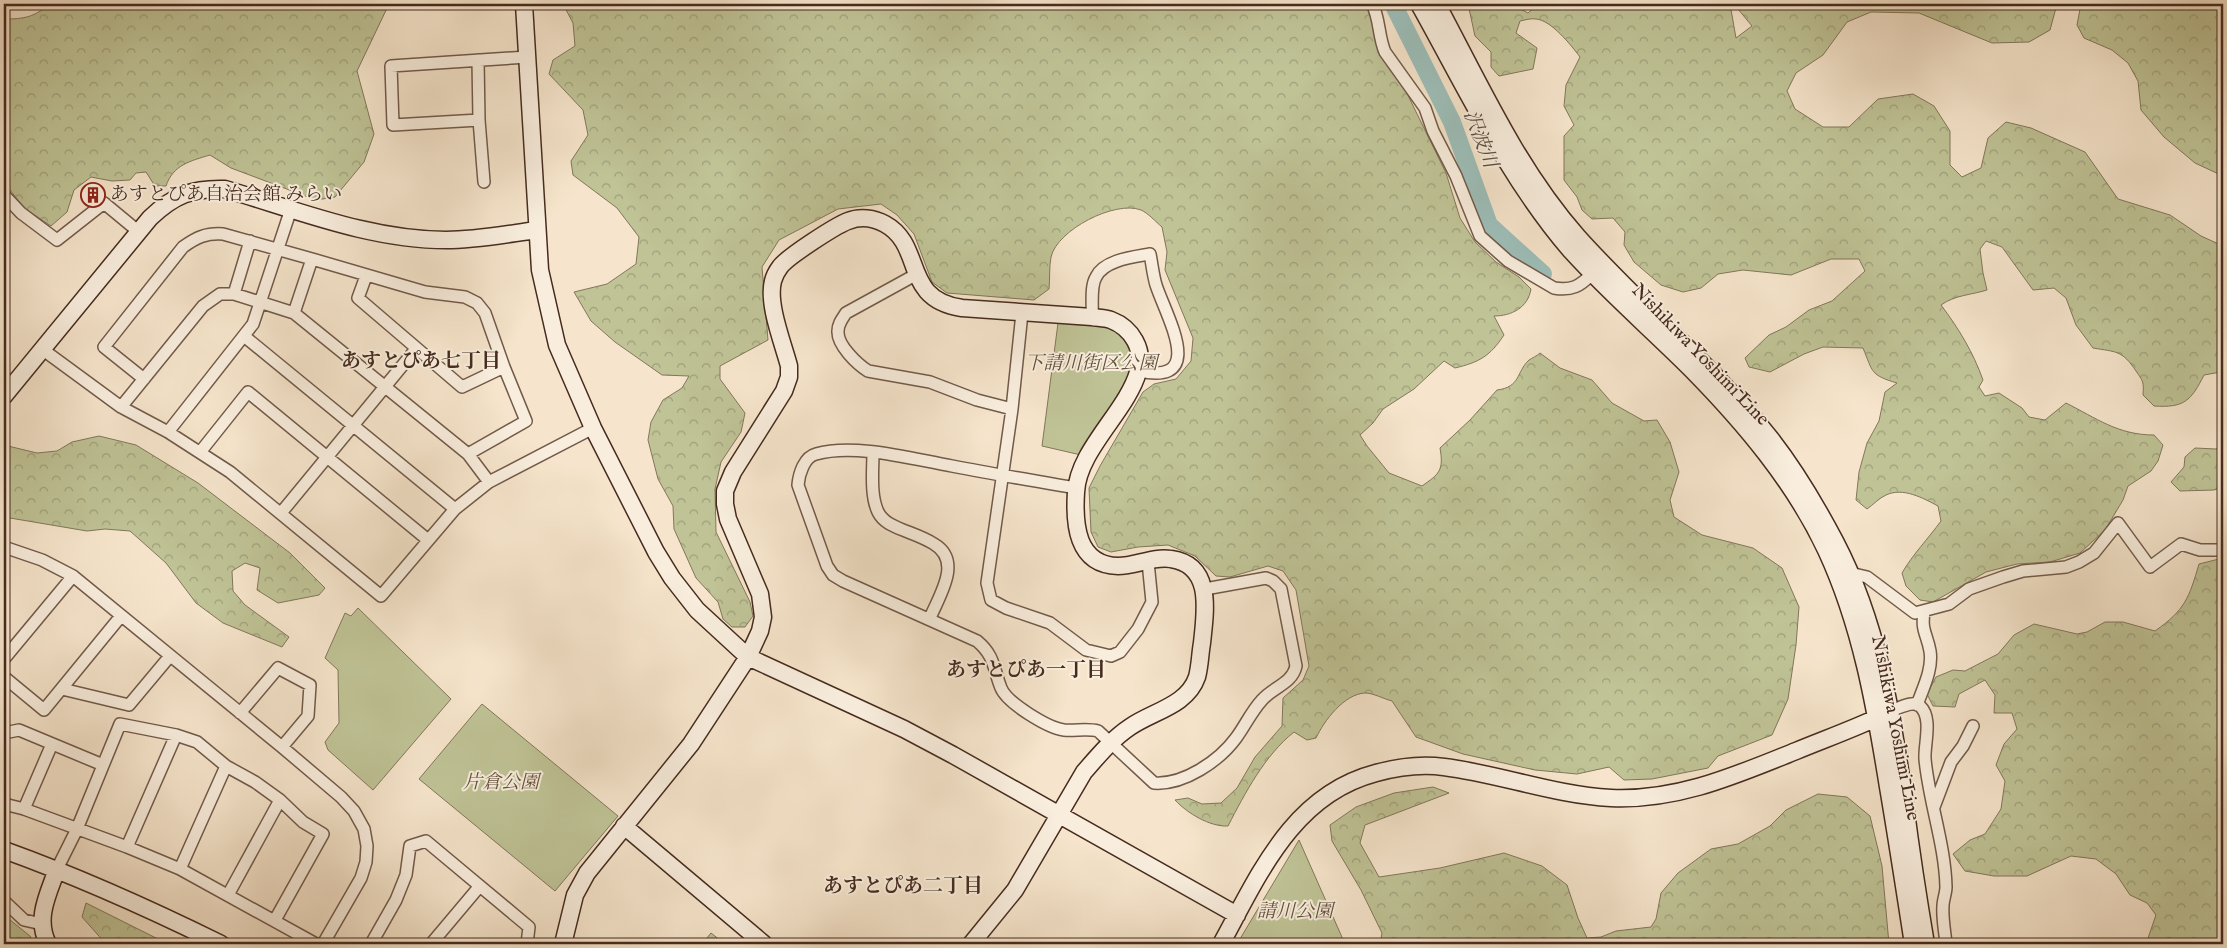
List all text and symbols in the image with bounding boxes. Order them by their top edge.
water label: 沢波川 [1458,107,1503,173]
building icon: あすとぴあ自治会館 みらい [80,182,106,208]
place label: あすとぴあ自治会館 みらい [110,183,342,207]
street label: Nishikiwa Yoshimi Line [1626,279,1774,431]
district label: あすとぴあ七丁目 [341,349,501,374]
park label: 下請川街区公園 [1024,352,1160,376]
street label: Nishikiwa Yoshimi Line [1865,633,1925,823]
district label: あすとぴあ一丁目 [946,658,1106,683]
park label: 片倉公園 [463,771,542,795]
district label: あすとぴあ二丁目 [823,874,983,899]
park label: 請川公園 [1257,900,1336,924]

